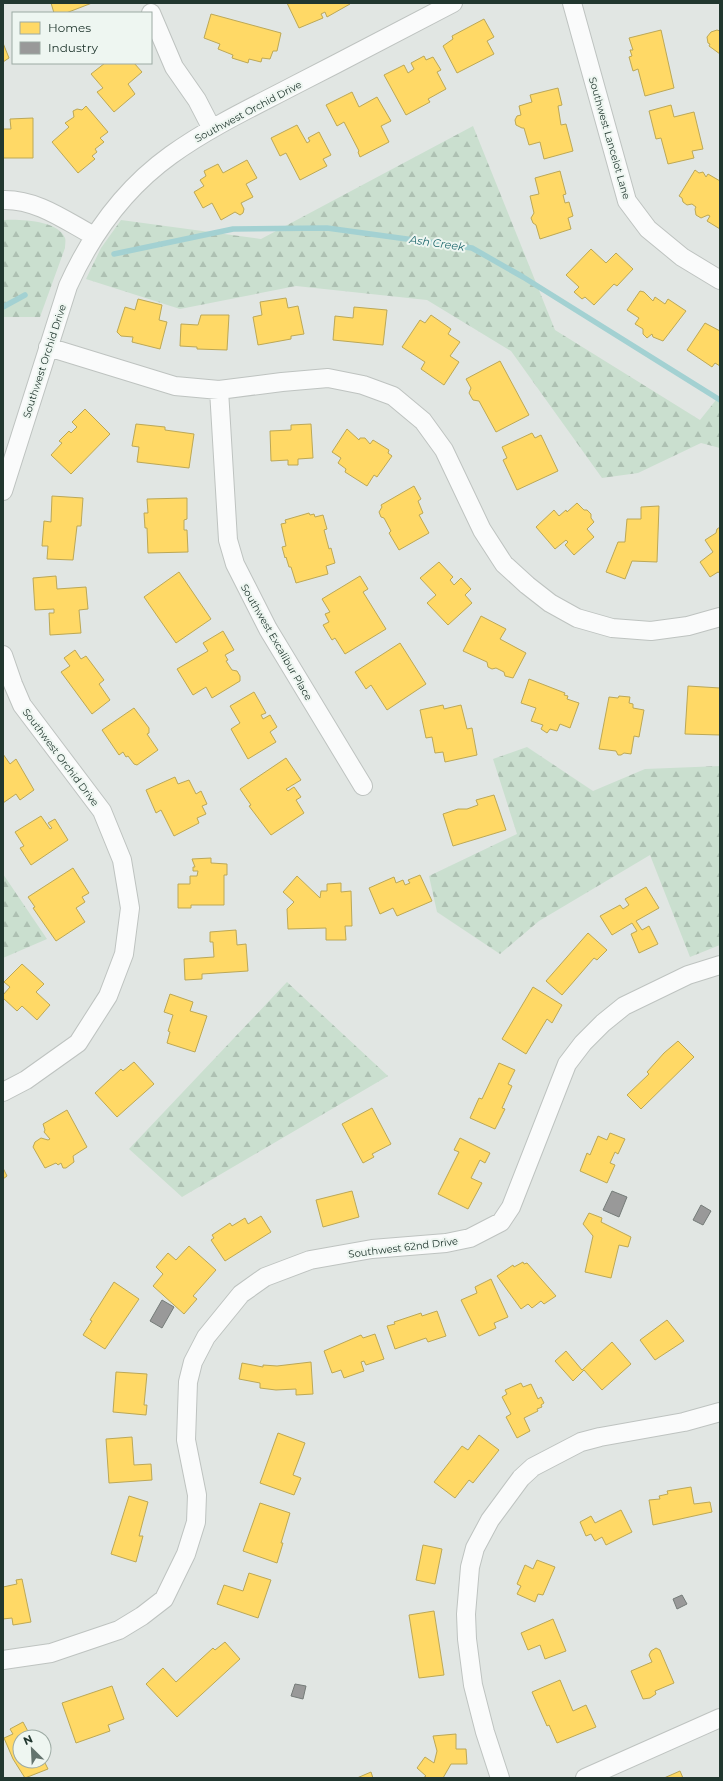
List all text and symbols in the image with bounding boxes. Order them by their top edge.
legend [12,12,152,64]
text: Homes [48,20,91,35]
text: Industry [48,40,98,55]
street label: Southwest Lancelot Lane [586,76,633,201]
street label: Southwest Orchid Drive [193,78,304,145]
water label: Ash Creek [408,232,466,254]
street label: Southwest Orchid Drive [20,303,69,420]
street label: Southwest Excalibur Place [238,582,315,703]
street label: Southwest Orchid Drive [20,706,102,809]
street label: Southwest 62nd Drive [348,1234,459,1261]
north arrow [12,1729,52,1769]
text: N [21,1732,35,1748]

